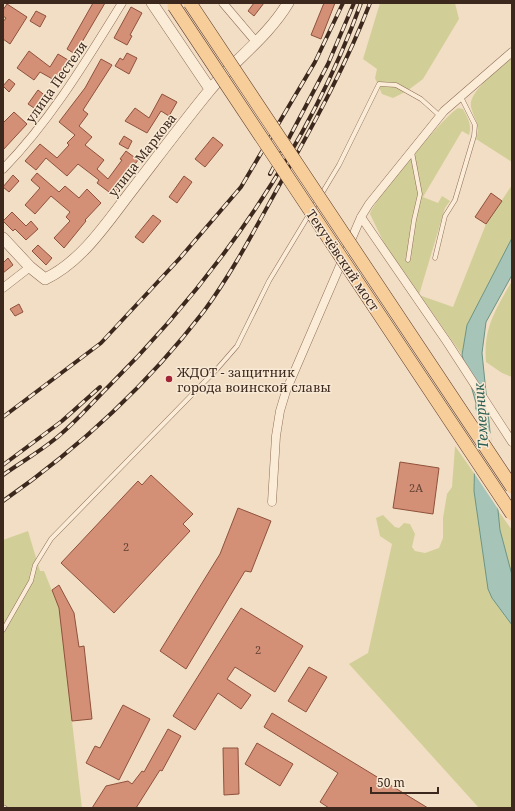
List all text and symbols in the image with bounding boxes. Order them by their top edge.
street label: улица Пестеля [21,37,91,127]
street label: улица Маркова [104,109,180,201]
street label: Текучёвский мост [302,206,384,314]
place label: ЖДОТ - защитник города воинской славы [176,363,331,396]
marker: ЖДОТ - защитник города воинской славы [164,374,174,384]
water label: Темерник [469,381,492,450]
house number: 2А [409,480,423,495]
house number: 2 [123,539,129,554]
house number: 2 [255,642,261,657]
scale bar [371,769,438,795]
text: 50 m [377,774,405,791]

